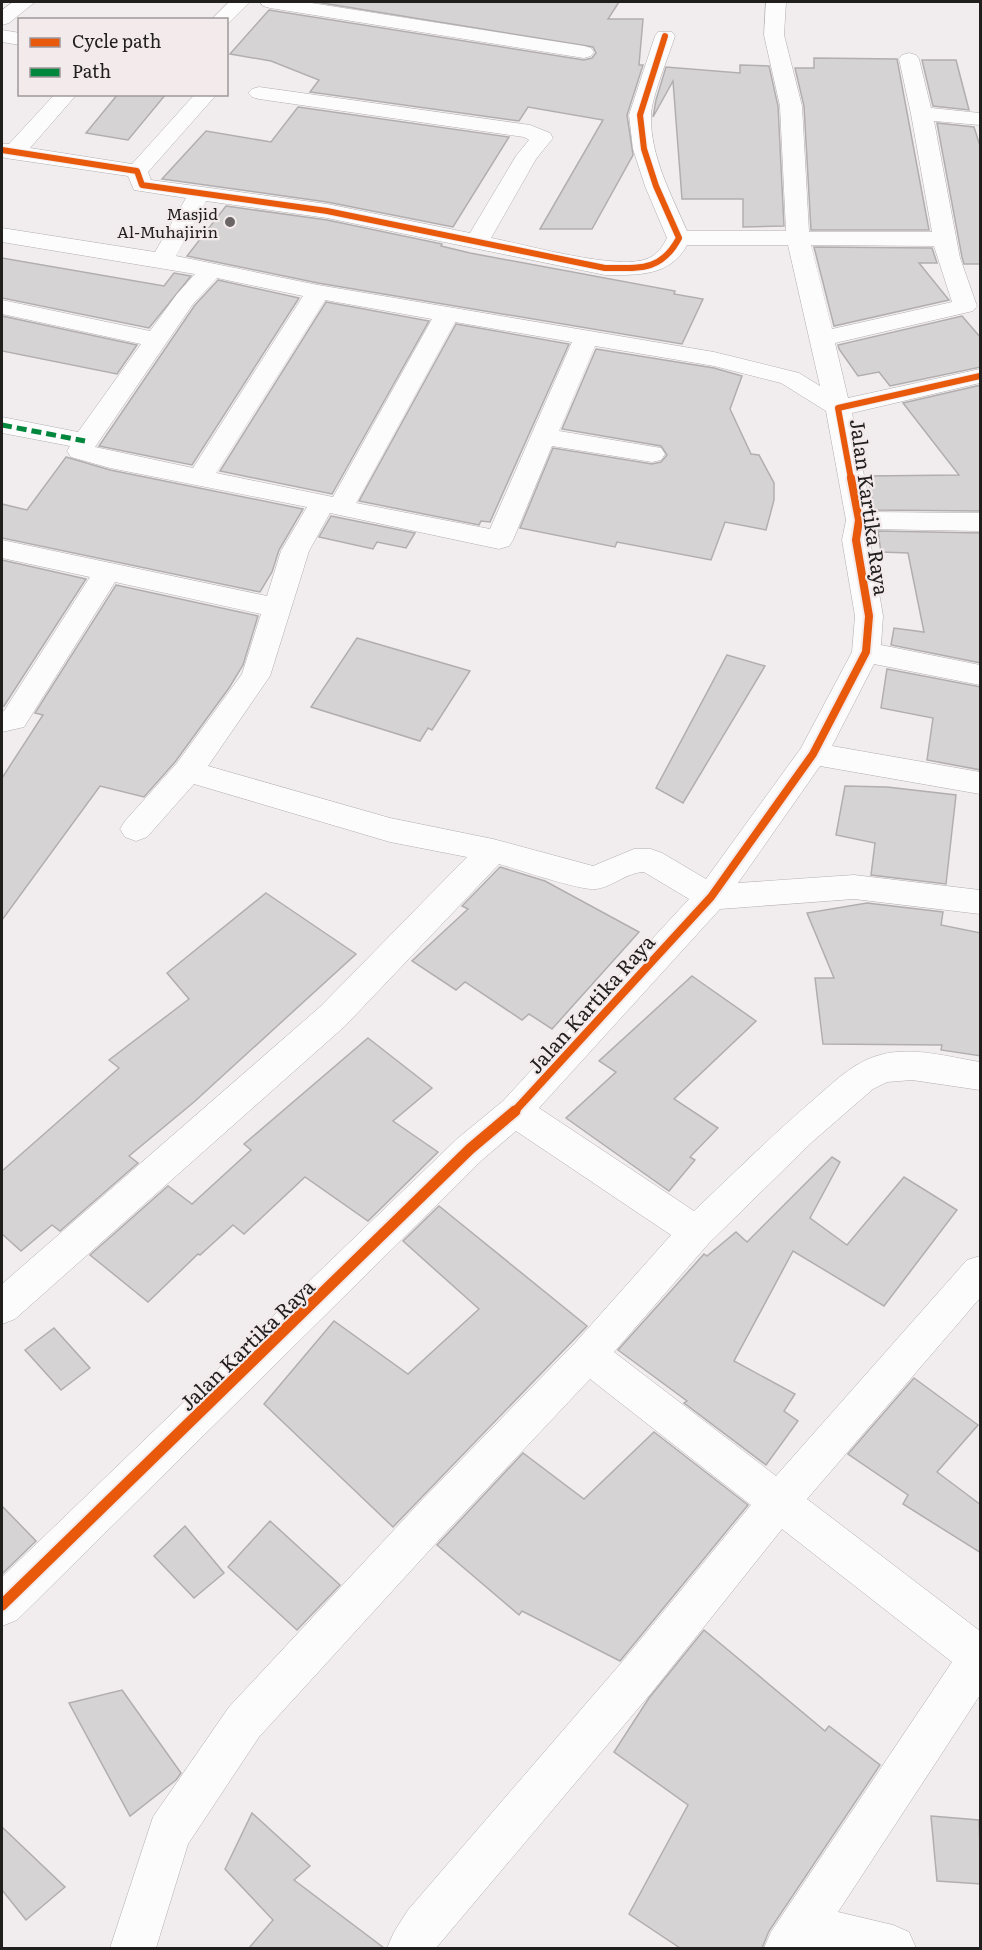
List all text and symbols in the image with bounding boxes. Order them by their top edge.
legend [18,18,228,96]
text: Cycle path [72,27,161,54]
text: Path [72,57,111,84]
place label: Masjid Al-Muhajirin [117,201,218,243]
marker: Masjid Al-Muhajirin [223,215,237,229]
street label: Jalan Kartika Raya [844,417,898,597]
street label: Jalan Kartika Raya [519,927,661,1079]
street label: Jalan Kartika Raya [172,1271,321,1417]

